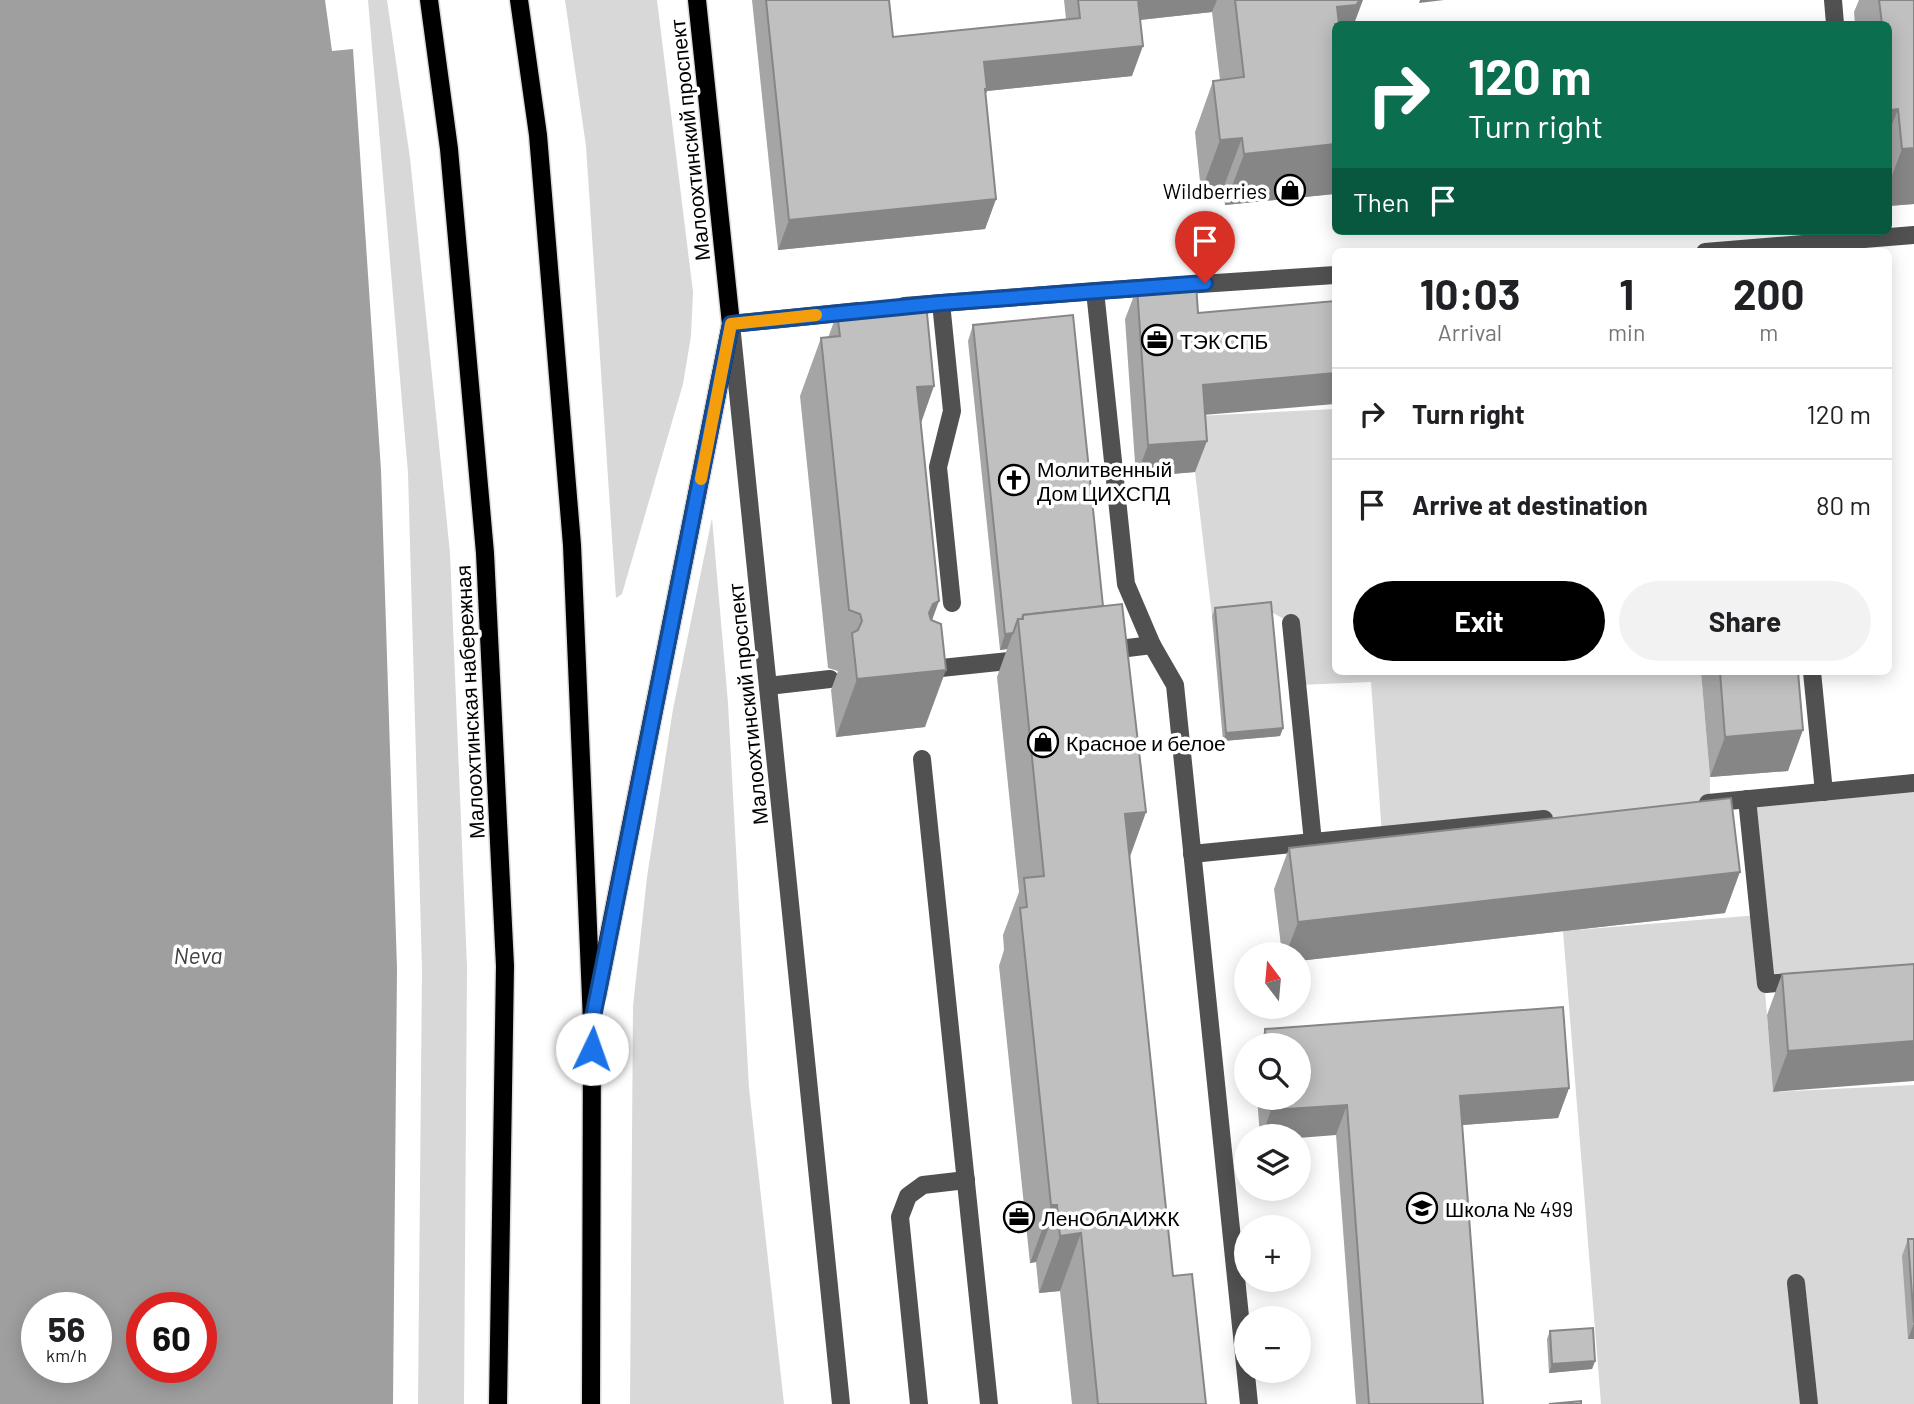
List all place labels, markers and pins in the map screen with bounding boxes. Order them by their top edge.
shop icon: Wildberries [1273,173,1307,207]
place label: Wildberries [1163,178,1267,203]
pin [1175,211,1235,283]
office icon: ТЭК СПБ [1140,323,1174,357]
place label: ТЭК СПБ [1180,328,1268,353]
place label: Молитвенный Дом ЦИХСПД [1037,456,1172,505]
church icon: Молитвенный Дом ЦИХСПД [997,463,1031,497]
shop icon: Красное и белое [1026,725,1060,759]
place label: Красное и белое [1066,730,1226,755]
school or university icon: Школа № 499 [1405,1191,1439,1225]
place label: Школа № 499 [1445,1196,1573,1221]
office icon: ЛенОблАИЖК [1002,1200,1036,1234]
place label: ЛенОблАИЖК [1042,1205,1180,1230]

